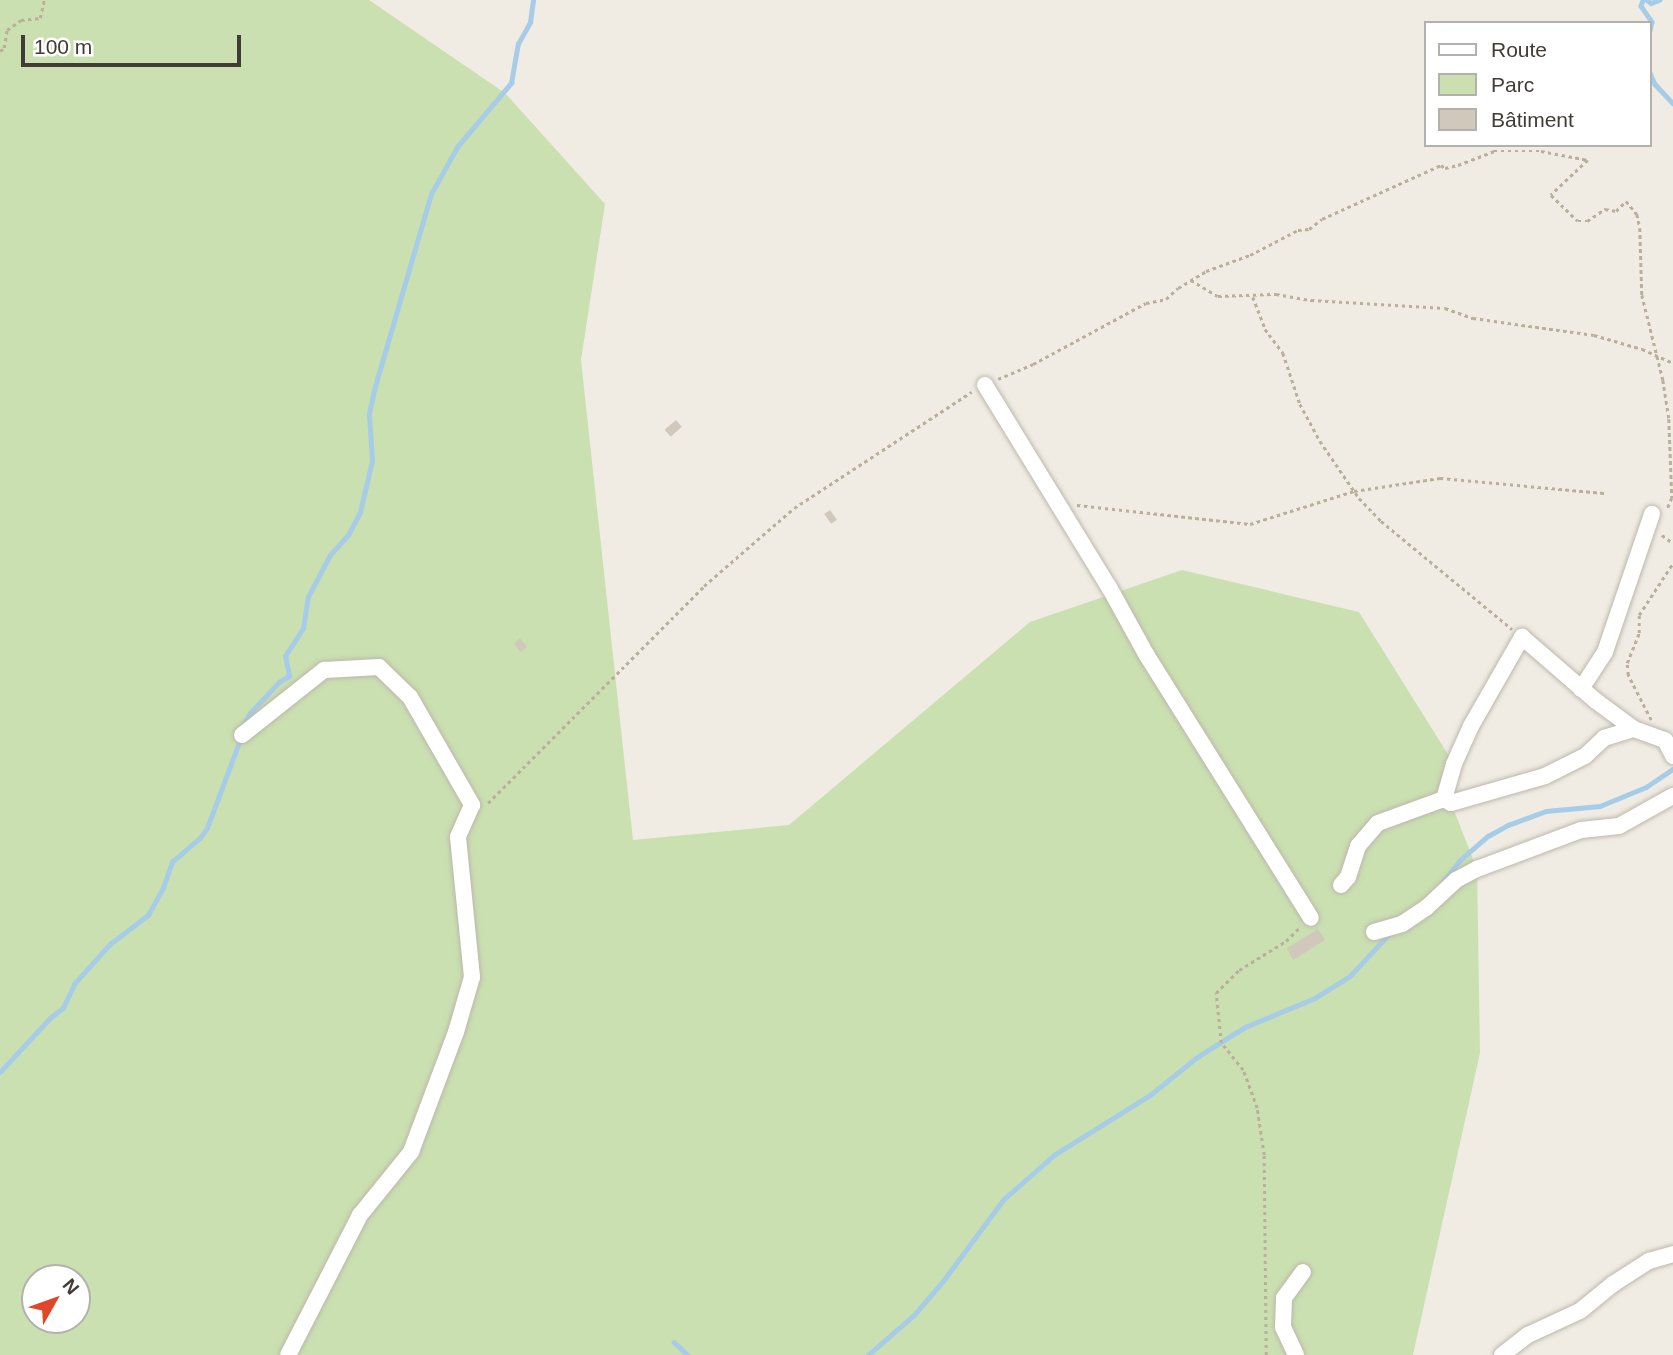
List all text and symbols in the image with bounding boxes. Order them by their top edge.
scale bar [24,21,245,65]
legend [1424,21,1652,147]
text: 100 m [34,35,92,58]
text: Route [1491,38,1547,61]
text: Parc [1491,73,1534,96]
text: Bâtiment [1491,108,1574,131]
north arrow [21,1264,91,1334]
text: N [58,1274,83,1298]

